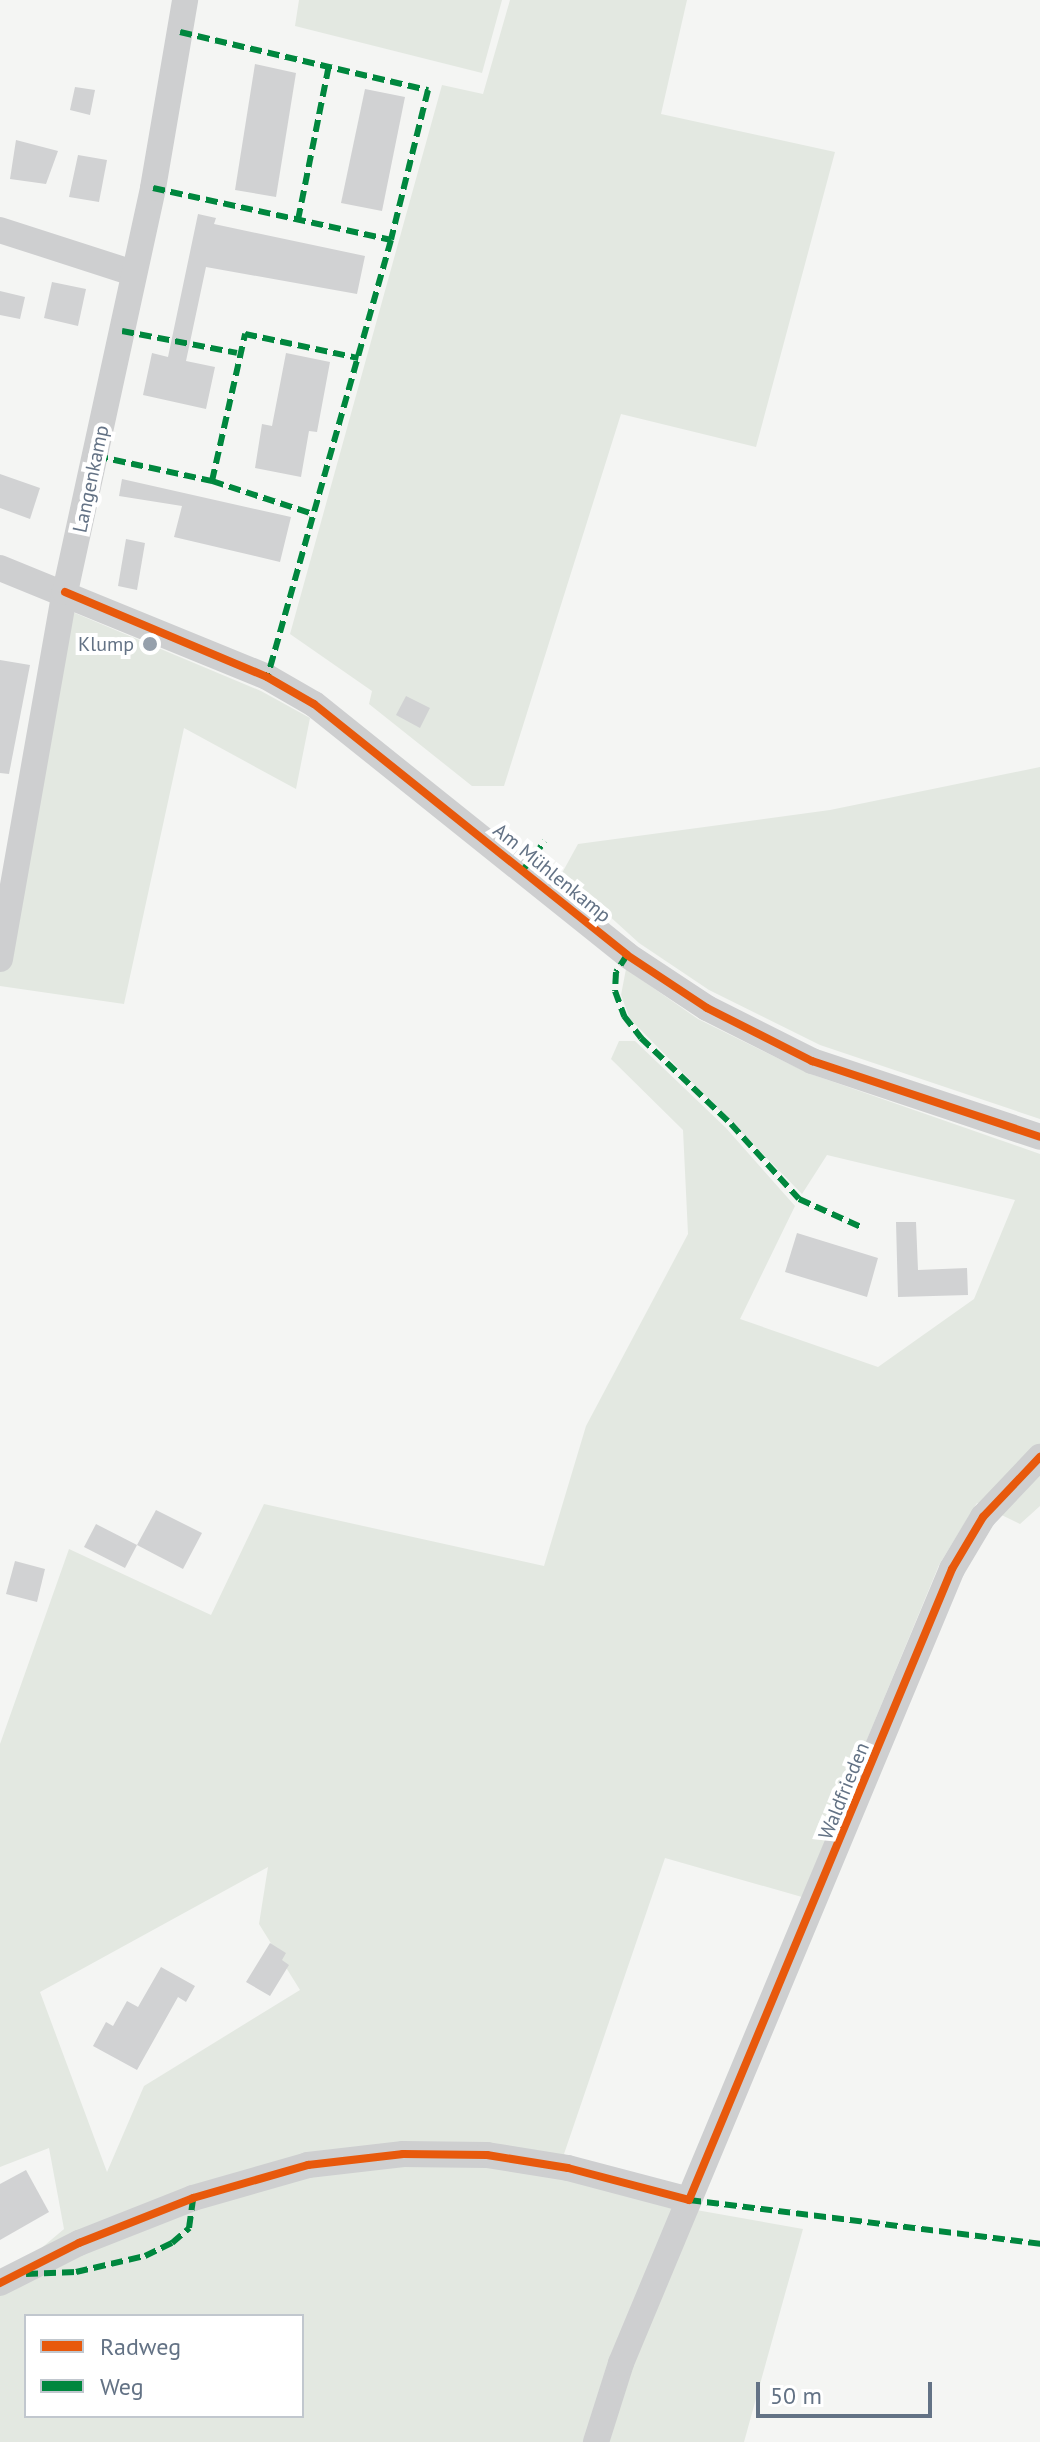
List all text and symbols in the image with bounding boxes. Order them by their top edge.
street label: Langenkamp [68,423,114,535]
place label: Klump [78,632,134,656]
marker: Klump [141,635,159,653]
street label: Am Mühlenkamp [488,818,616,928]
street label: Waldfrieden [814,1739,874,1843]
legend [24,2314,304,2418]
text: Radweg [100,2331,181,2362]
scale bar [760,2366,936,2416]
text: Weg [100,2371,144,2402]
text: 50 m [770,2380,822,2411]

